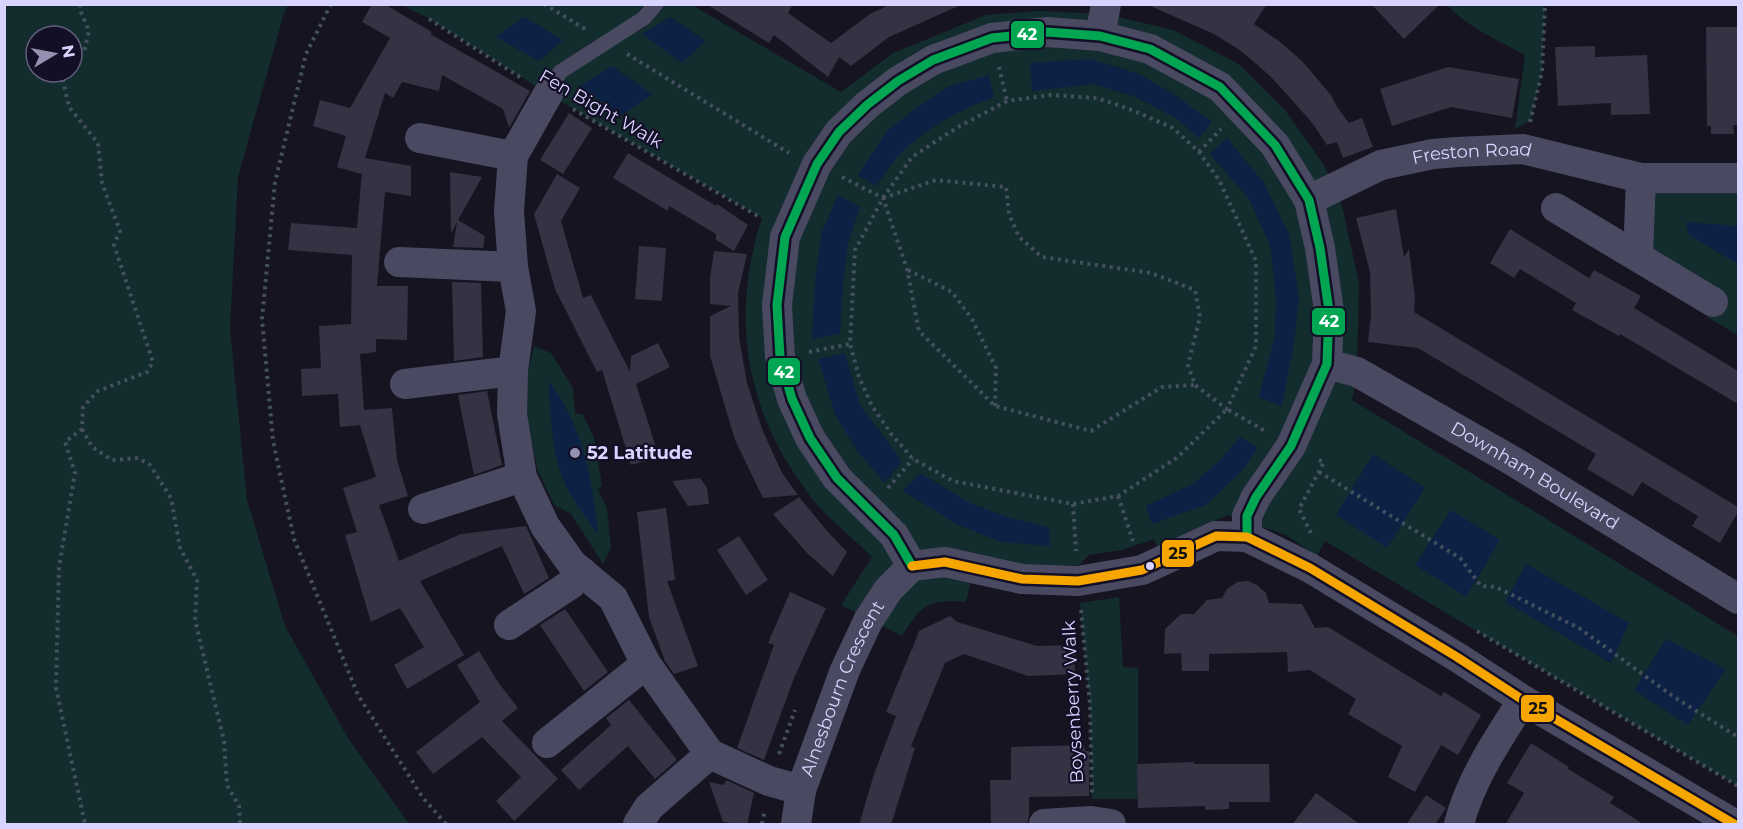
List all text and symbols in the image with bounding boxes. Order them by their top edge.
line badge: 42 [1010,20,1045,49]
north arrow [24,24,84,84]
text: 42 [1017,25,1037,44]
text: N [58,43,79,60]
street label: Fen Bight Walk [535,65,667,153]
street label: Freston Road [1410,137,1534,169]
line badge: 42 [1311,307,1346,336]
text: 42 [1319,312,1339,331]
line badge: 42 [767,357,801,386]
text: 42 [774,363,794,382]
street label: Downham Boulevard [1447,417,1623,535]
place label: 52 Latitude [587,442,693,464]
marker: 52 Latitude [568,446,582,460]
line badge: 25 [1161,539,1195,568]
text: 25 [1169,544,1188,563]
unlabelled marker [1144,560,1156,572]
street label: Alnesbourn Crescent [796,596,889,780]
street label: Boysenberry Walk [1058,620,1088,784]
line badge: 25 [1520,694,1555,723]
text: 25 [1529,699,1548,718]

